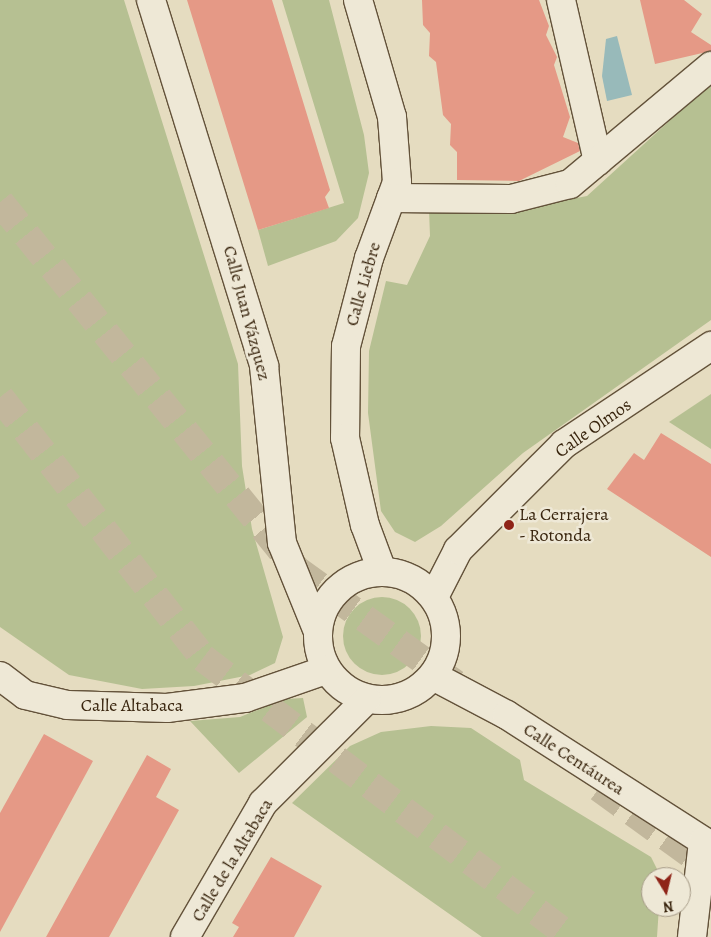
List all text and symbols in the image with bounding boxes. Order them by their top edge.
street label: Calle Liebre [341,240,385,328]
street label: Calle Juan Vázquez [219,243,275,383]
street label: Calle Olmos [551,394,635,462]
place label: La Cerrajera - Rotonda [519,504,609,546]
marker: La Cerrajera - Rotonda [503,519,515,531]
street label: Calle Altabaca [81,694,183,716]
street label: Calle Centáurea [519,718,629,800]
street label: Calle de la Altabaca [187,794,277,926]
north arrow [641,867,691,917]
text: N [662,896,675,917]

